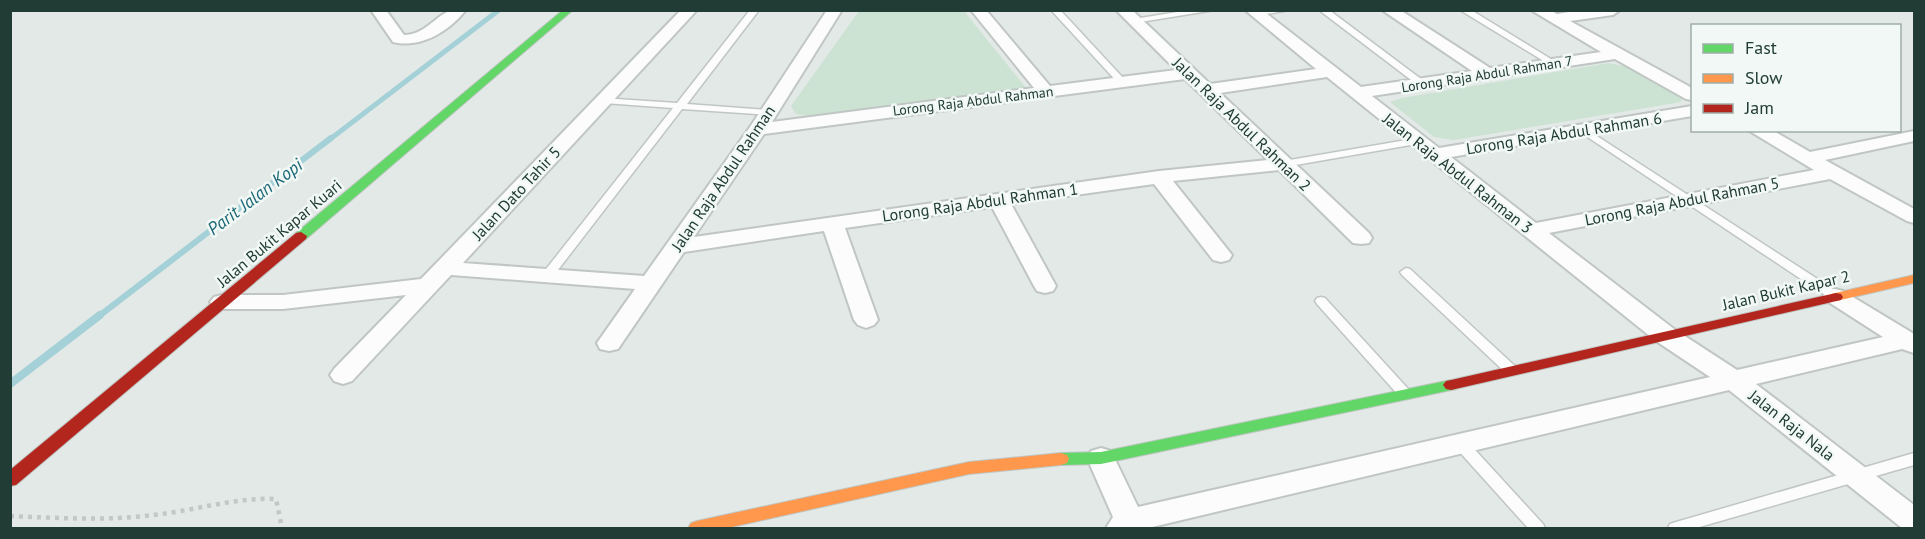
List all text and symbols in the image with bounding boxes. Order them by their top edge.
legend [1691,24,1901,132]
text: Fast [1745,36,1777,59]
street label: Jalan Raja Abdul Rahman 2 [1168,52,1315,195]
street label: Lorong Raja Abdul Rahman 7 [1400,52,1574,96]
text: Slow [1745,66,1783,89]
street label: Lorong Raja Abdul Rahman [892,82,1054,120]
text: Jam [1744,96,1774,119]
street label: Jalan Raja Abdul Rahman [666,101,779,255]
street label: Jalan Raja Abdul Rahman 3 [1378,108,1537,238]
street label: Lorong Raja Abdul Rahman 6 [1465,108,1663,158]
street label: Jalan Dato Tahir 5 [467,142,565,245]
water label: Parit Jalan Kopi [202,152,308,240]
street label: Lorong Raja Abdul Rahman 5 [1583,172,1781,230]
street label: Jalan Bukit Kapar Kuari [212,175,346,292]
street label: Lorong Raja Abdul Rahman 1 [881,178,1079,226]
street label: Jalan Bukit Kapar 2 [1719,266,1852,315]
street label: Jalan Raja Nala [1744,385,1839,465]

